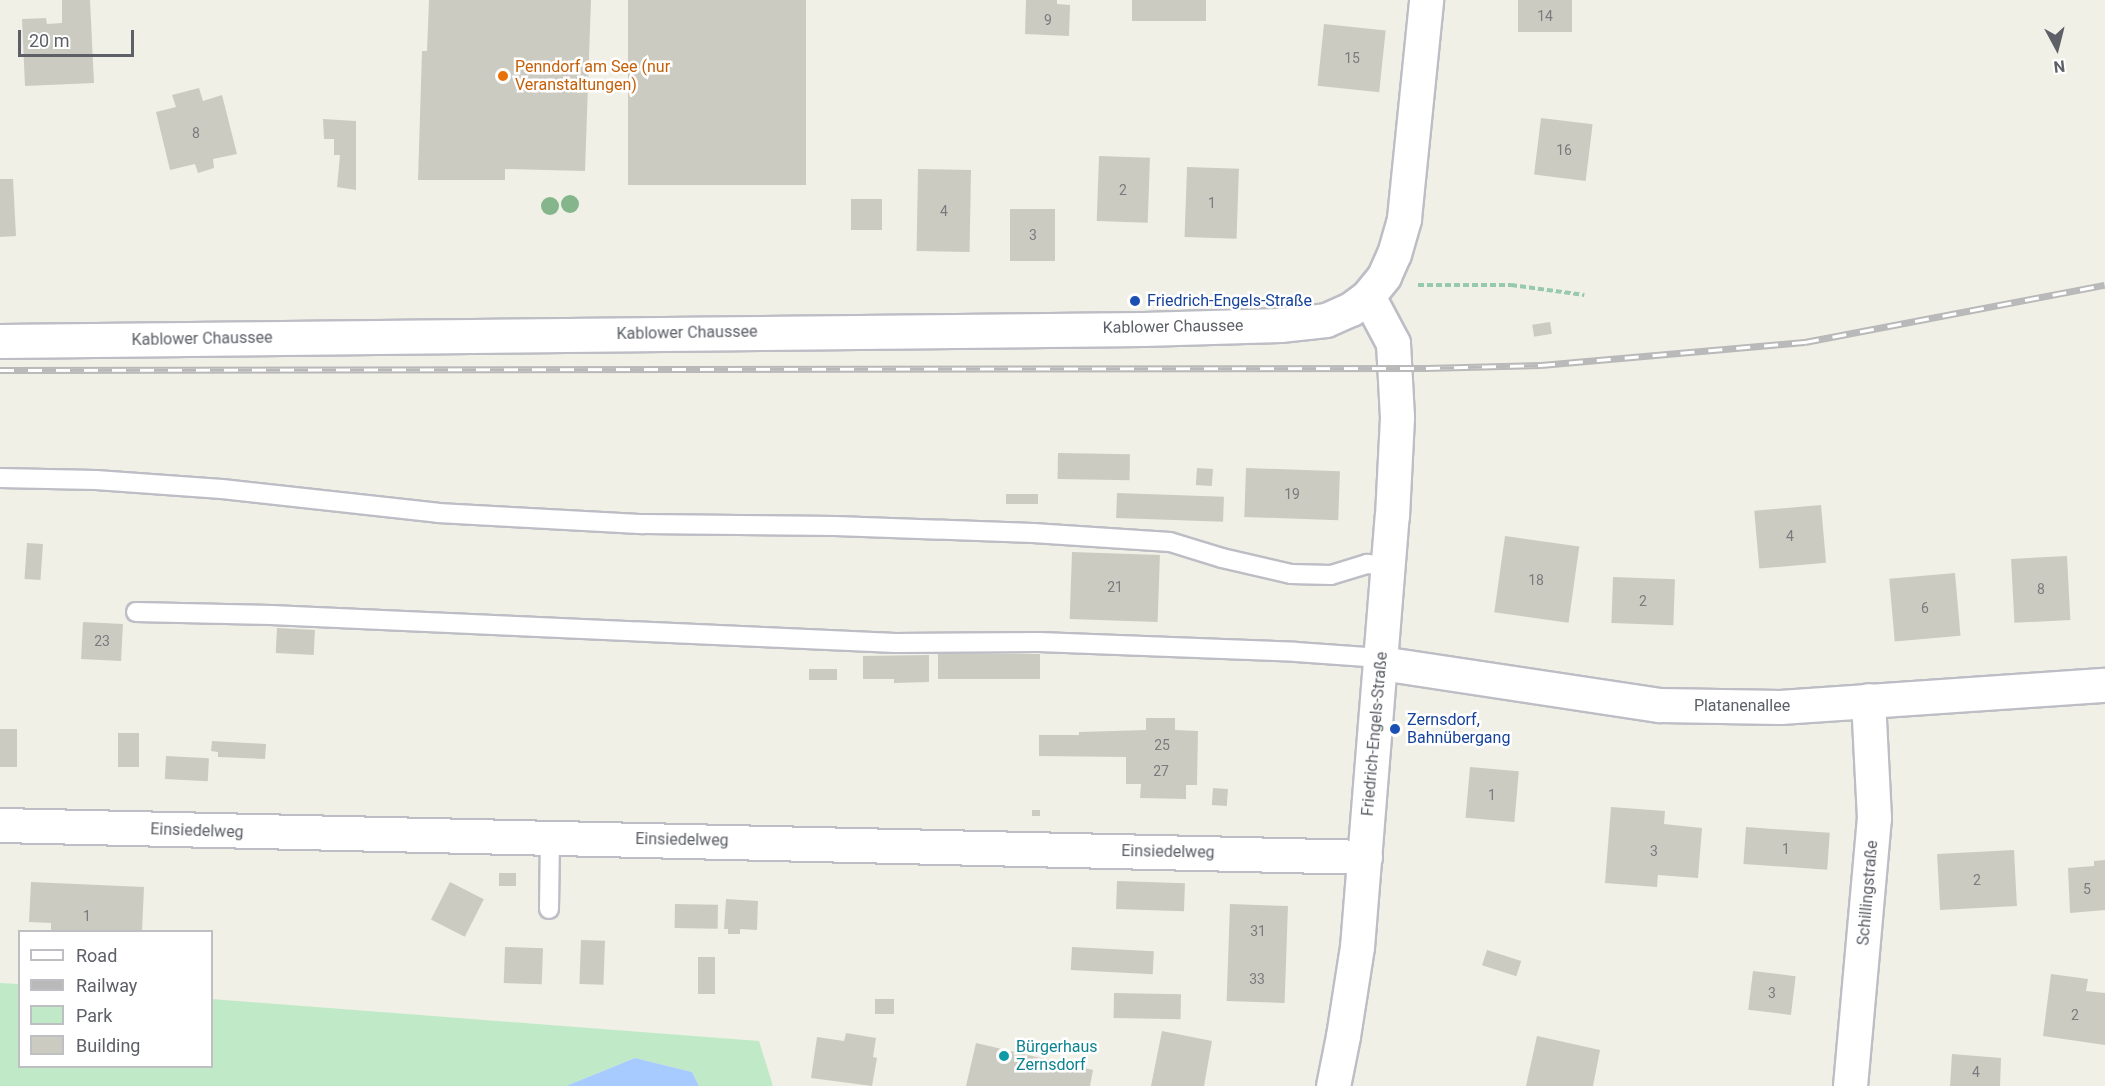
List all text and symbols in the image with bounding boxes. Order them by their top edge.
house number: 14 [1537,8,1553,24]
house number: 9 [1044,12,1052,28]
scale bar [21,18,136,56]
north arrow [2027,18,2087,78]
text: 20 m [29,30,69,51]
house number: 15 [1344,50,1360,66]
text: N [2052,56,2066,76]
place label: Penndorf am See (nur Veranstaltungen) [515,57,670,95]
marker: Penndorf am See (nur Veranstaltungen) [496,69,510,83]
house number: 8 [192,125,200,141]
house number: 16 [1556,142,1572,158]
house number: 2 [1119,182,1127,198]
house number: 1 [1208,195,1216,211]
house number: 4 [940,203,948,219]
house number: 3 [1029,227,1037,243]
place label: Friedrich-Engels-Straße [1147,291,1312,311]
marker: Friedrich-Engels-Straße [1128,294,1142,308]
street label: Kablower Chaussee [1102,316,1244,338]
street label: Kablower Chaussee [616,322,758,344]
street label: Kablower Chaussee [131,328,273,350]
house number: 19 [1284,486,1300,502]
house number: 4 [1786,528,1794,544]
house number: 18 [1528,572,1544,588]
house number: 21 [1107,579,1123,595]
house number: 8 [2037,581,2045,597]
house number: 2 [1639,593,1647,609]
house number: 6 [1921,600,1929,616]
house number: 23 [94,633,110,649]
street label: Friedrich-Engels-Straße [1358,651,1392,817]
street label: Platanenallee [1694,696,1790,716]
place label: Zernsdorf, Bahnübergang [1407,710,1510,748]
marker: Zernsdorf, Bahnübergang [1388,722,1402,736]
house number: 25 [1154,737,1170,753]
house number: 27 [1153,763,1169,779]
house number: 1 [1488,787,1496,803]
street label: Einsiedelweg [150,820,244,842]
street label: Einsiedelweg [635,830,729,850]
street label: Schillingstraße [1854,840,1882,946]
house number: 1 [1782,841,1790,857]
street label: Einsiedelweg [1121,842,1215,862]
house number: 3 [1650,843,1658,859]
house number: 2 [1973,872,1981,888]
house number: 5 [2083,881,2091,897]
house number: 1 [83,908,91,924]
house number: 31 [1250,923,1266,939]
legend [18,930,213,1068]
text: Road [76,945,117,966]
house number: 33 [1249,971,1265,987]
text: Railway [76,975,137,996]
house number: 3 [1768,985,1776,1001]
text: Park [76,1005,112,1026]
house number: 2 [2071,1007,2079,1023]
text: Building [76,1035,140,1056]
place label: Bürgerhaus Zernsdorf [1016,1037,1098,1075]
marker: Bürgerhaus Zernsdorf [997,1049,1011,1063]
house number: 4 [1972,1064,1980,1080]

